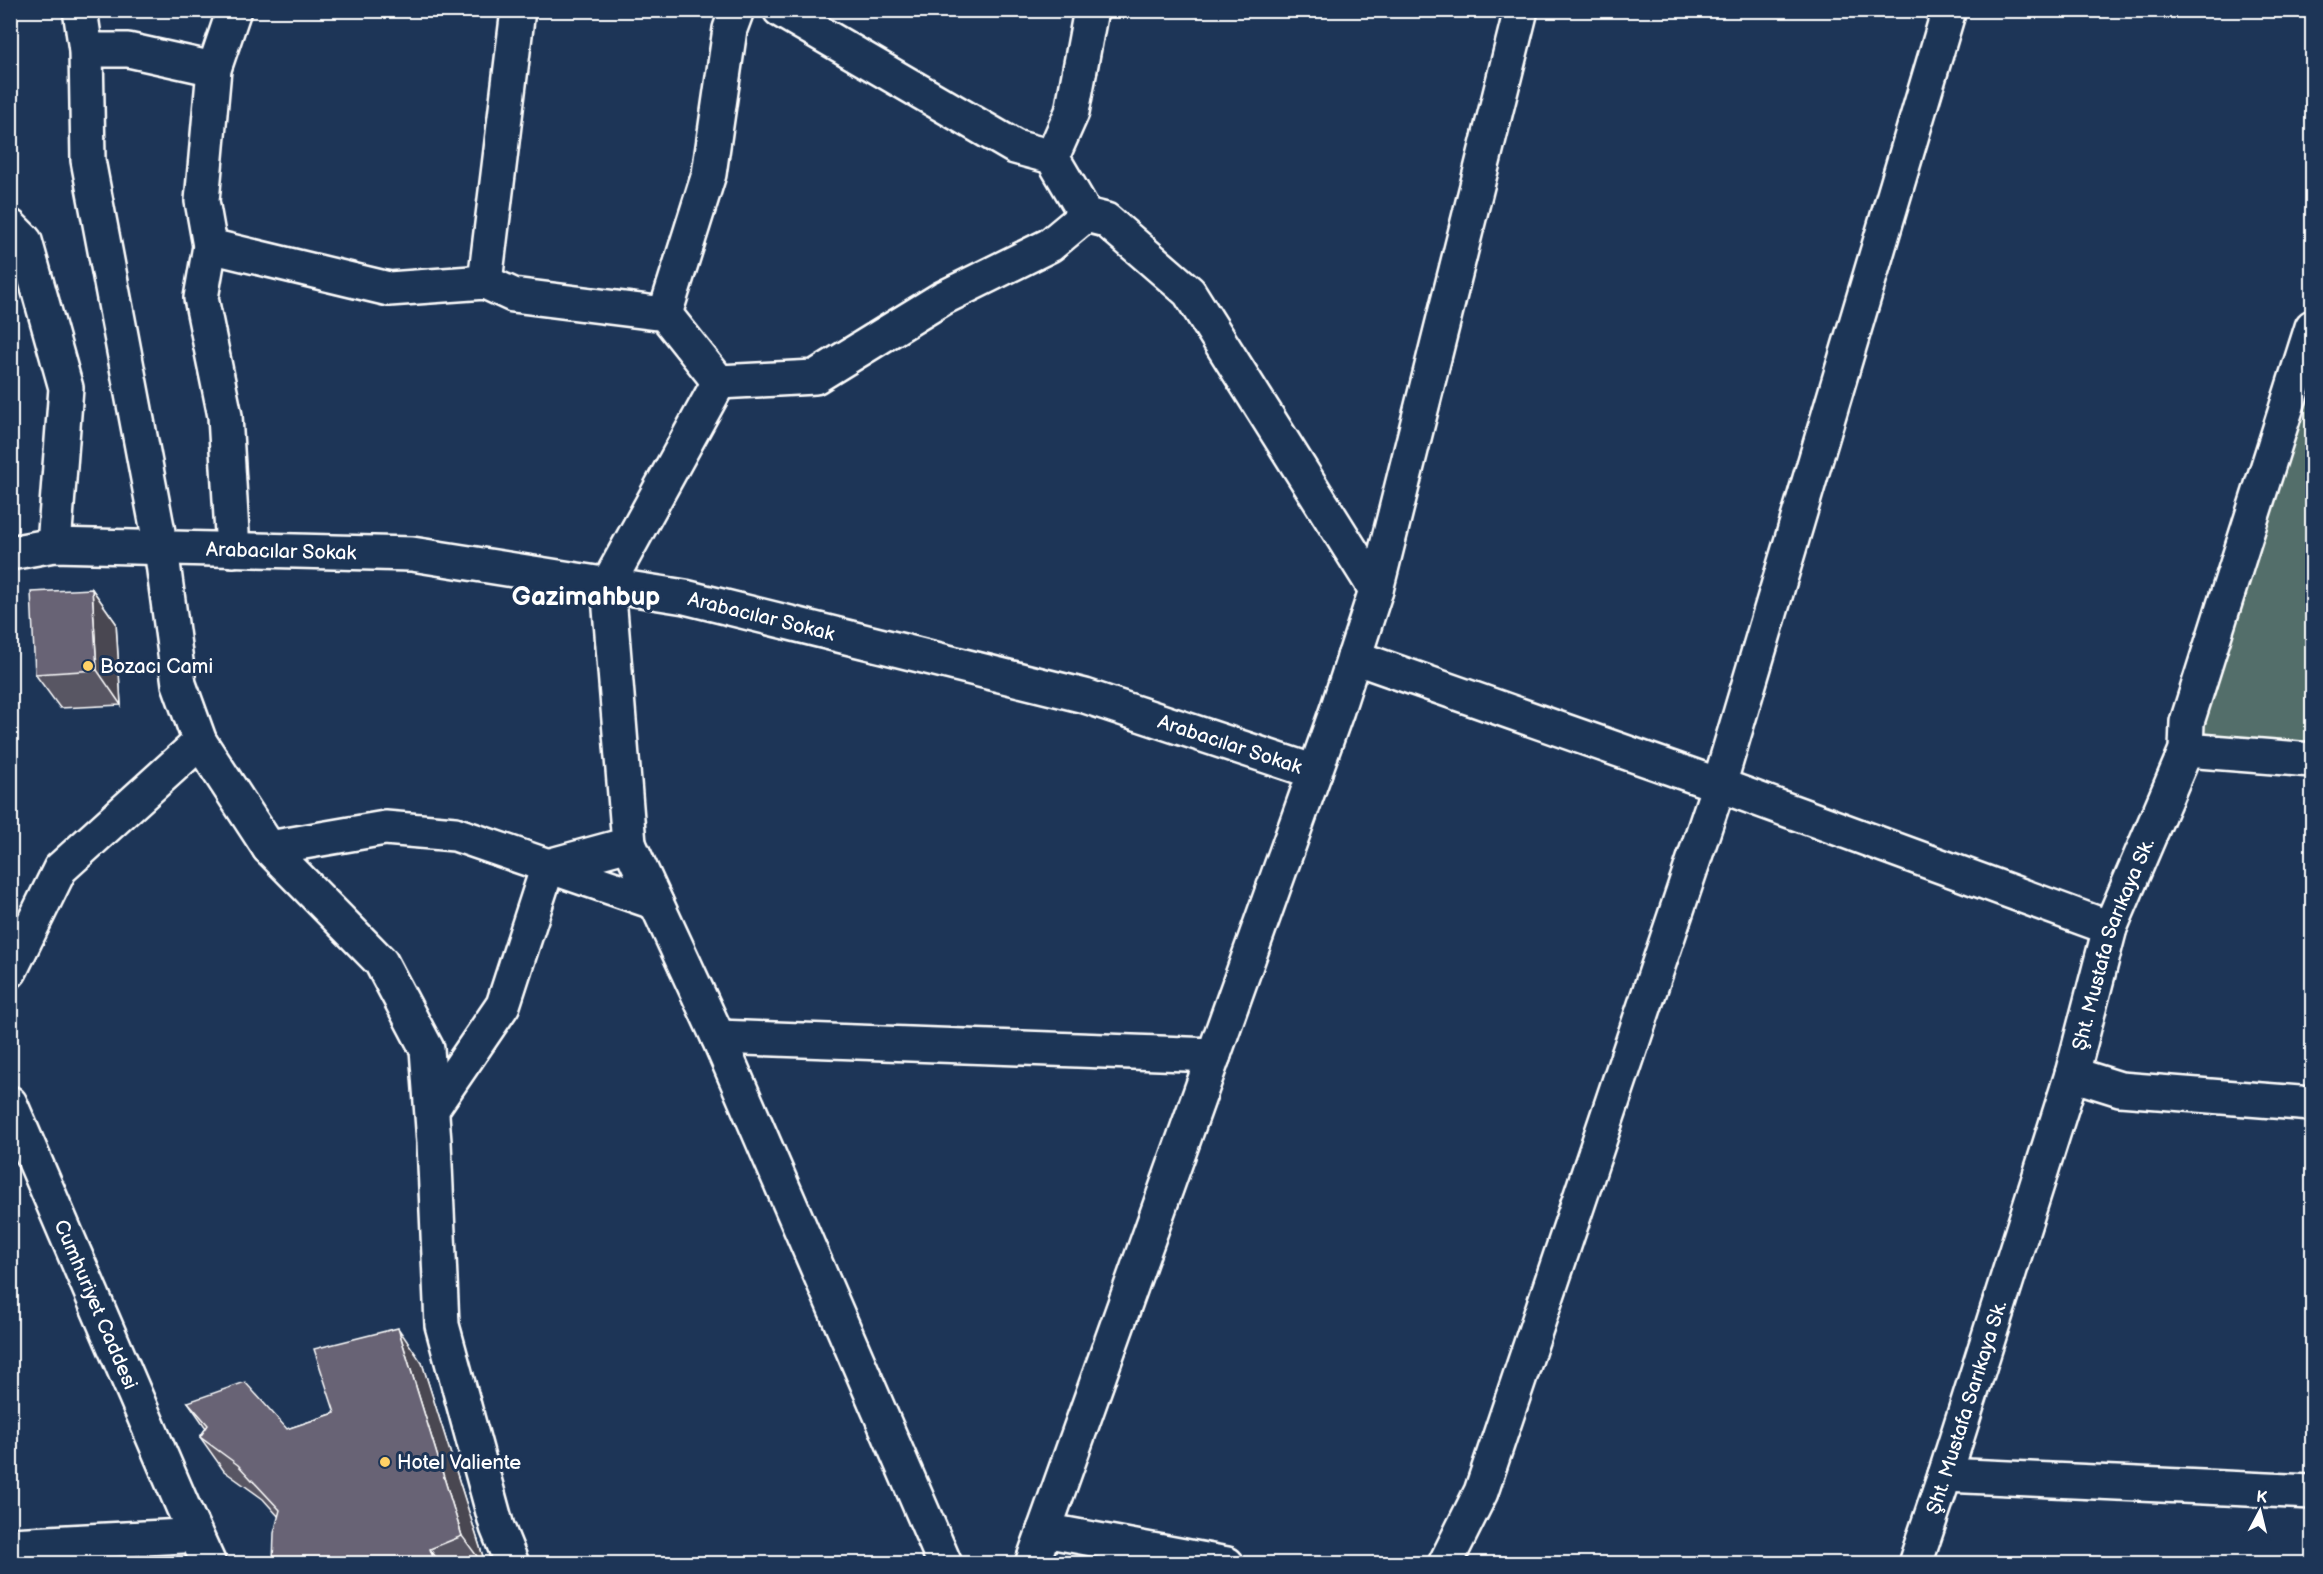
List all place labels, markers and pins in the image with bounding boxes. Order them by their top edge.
place label: Bozacı Cami [100,655,213,679]
marker: Bozacı Cami [81,659,95,673]
place label: Hotel Valiente [397,1451,521,1475]
marker: Hotel Valiente [378,1455,392,1469]

